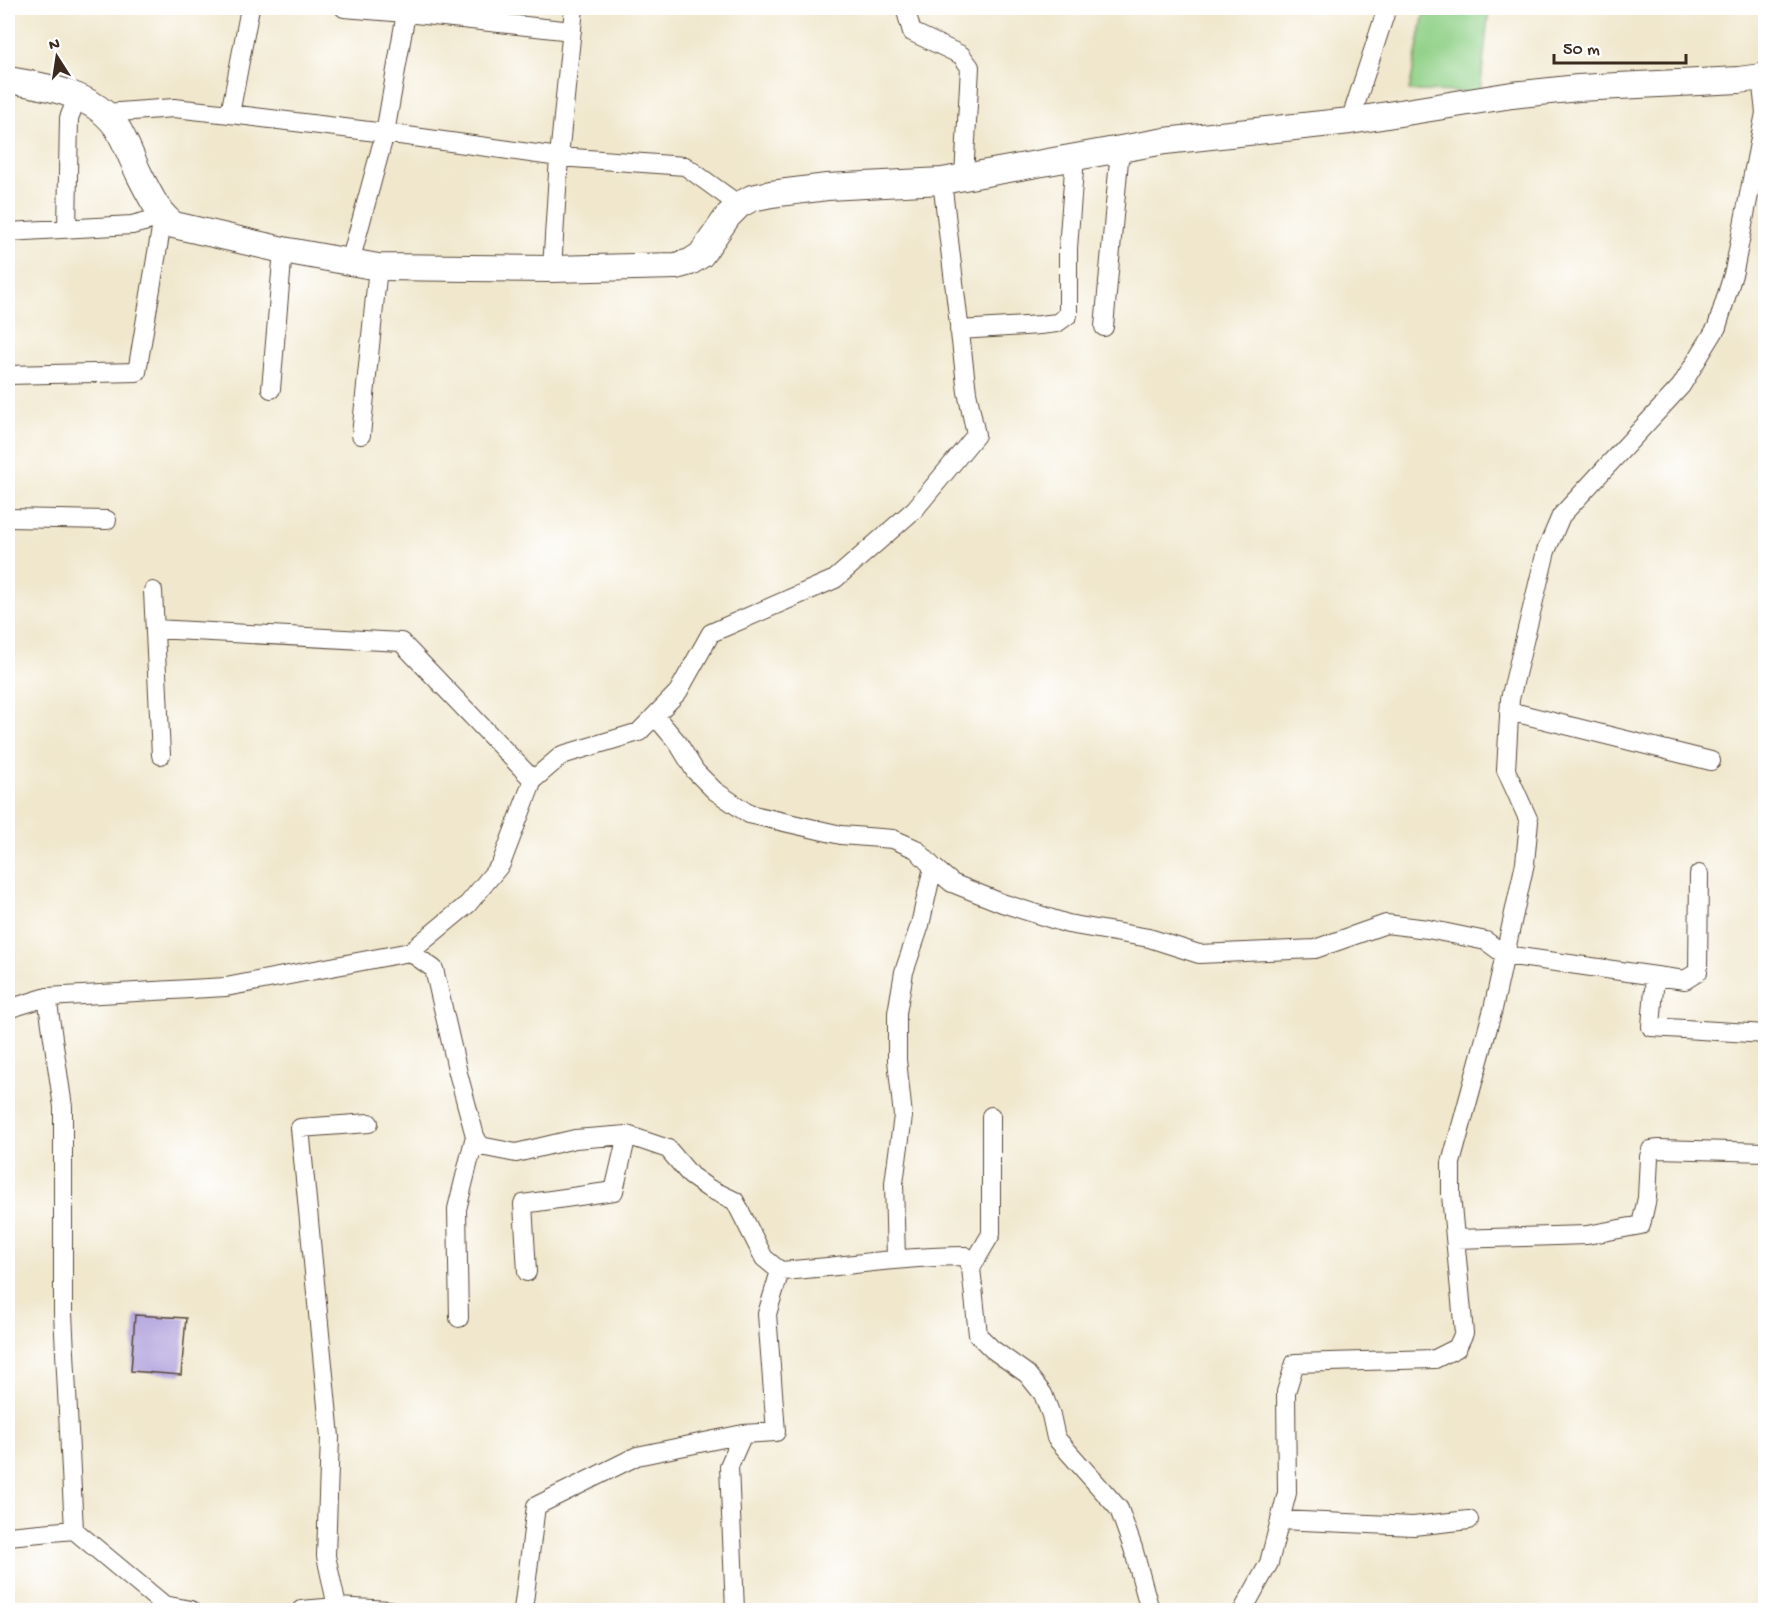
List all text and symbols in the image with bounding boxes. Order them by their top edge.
north arrow [27,27,87,87]
scale bar [1554,27,1686,65]
text: N [48,35,62,56]
text: 50 m [1563,40,1600,61]

